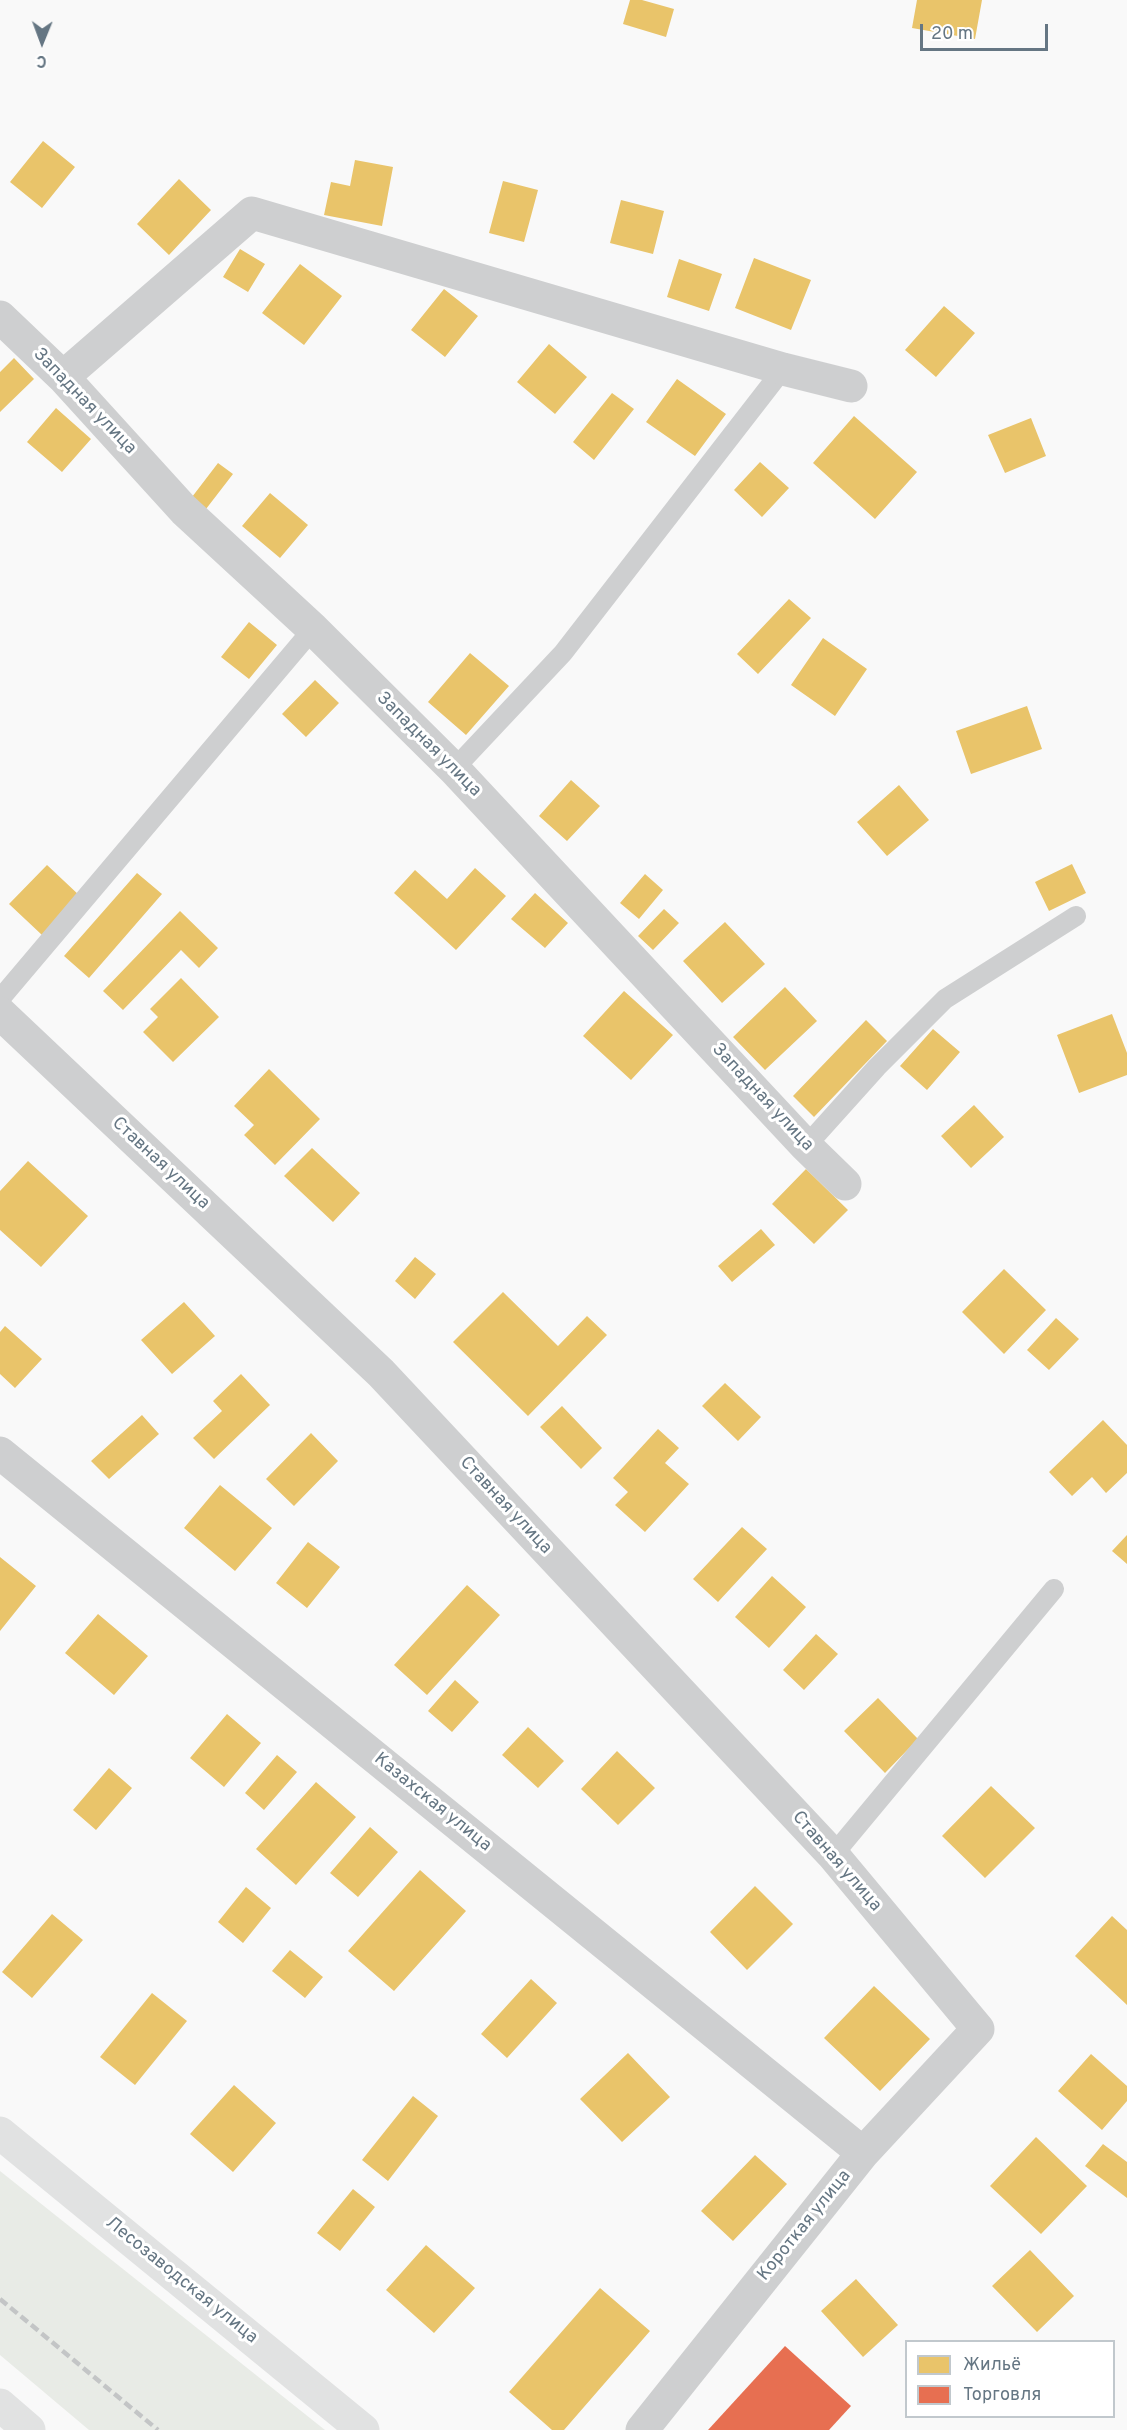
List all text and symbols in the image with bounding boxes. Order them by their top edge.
north arrow [12,12,72,72]
scale bar [923,12,1050,50]
text: 20 m [931,23,973,46]
text: С [36,50,47,70]
street label: Западная улица [28,344,140,460]
street label: Западная улица [371,688,485,802]
street label: Западная улица [706,1040,818,1156]
street label: Ставная улица [107,1113,213,1215]
street label: Ставная улица [454,1453,556,1559]
street label: Казахская улица [369,1749,495,1857]
street label: Ставная улица [787,1807,885,1917]
street label: Короткая улица [754,2166,856,2286]
street label: Лесозаводская улица [101,2213,261,2349]
legend [905,2340,1115,2418]
text: Жильё [963,2354,1021,2377]
text: Торговля [963,2384,1041,2407]

